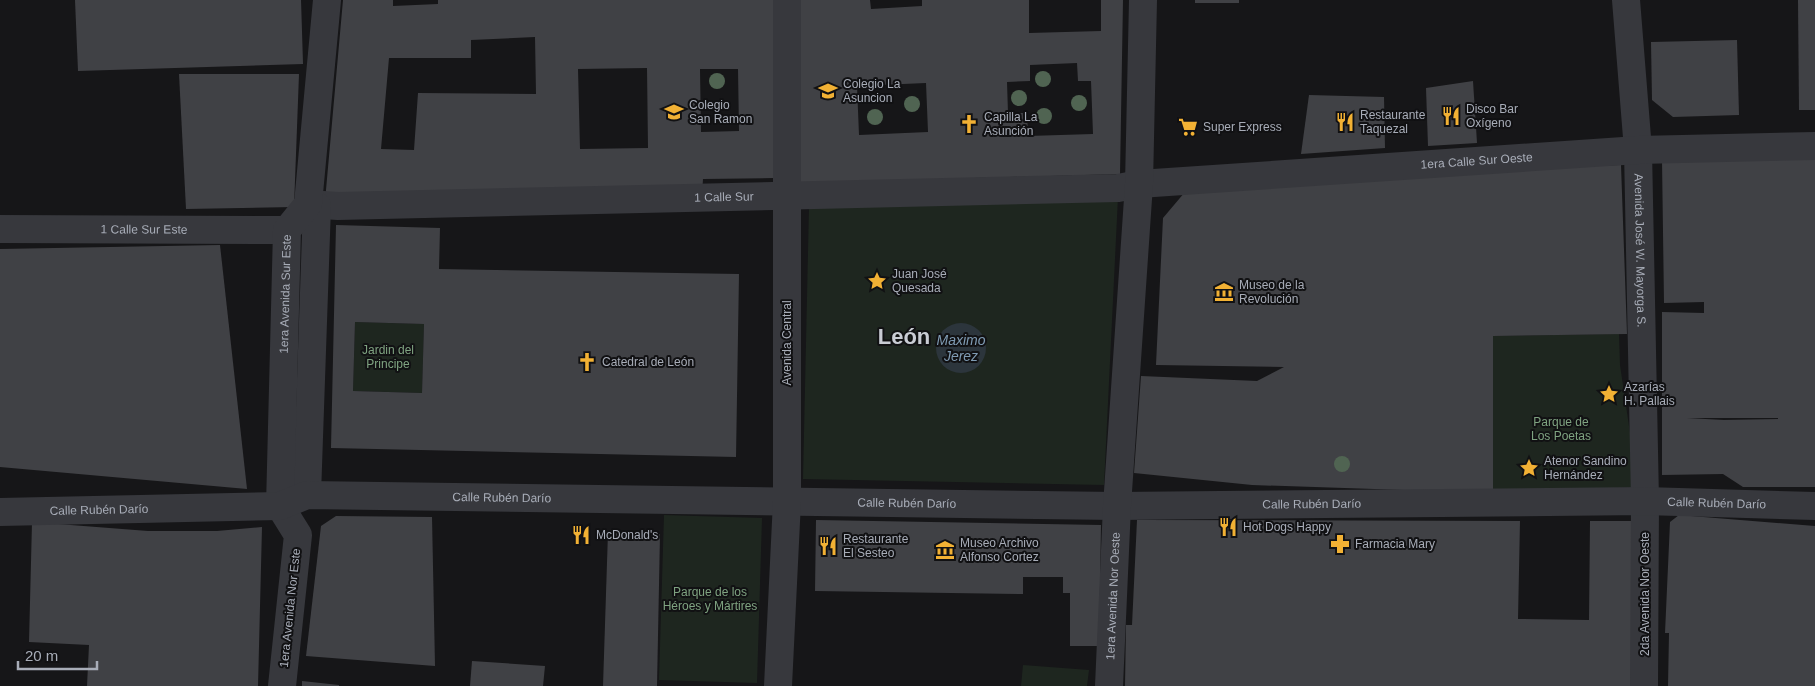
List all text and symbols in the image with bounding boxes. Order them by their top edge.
place label: Colegio La Asuncion [843,77,901,105]
school or university icon: Colegio La Asuncion [817,80,839,102]
place label: Colegio San Ramon [689,98,752,126]
school or university icon: Colegio San Ramon [663,101,685,123]
place label: Disco Bar Oxígeno [1466,102,1518,130]
restaurant icon: Disco Bar Oxígeno [1440,105,1462,127]
place label: Restaurante Taquezal [1360,108,1426,136]
place label: Capilla La Asunción [984,110,1038,138]
restaurant icon: Restaurante Taquezal [1334,111,1356,133]
church icon: Capilla La Asunción [958,113,980,135]
supermarket icon: Super Express [1177,116,1199,138]
place label: Super Express [1203,120,1282,134]
street label: 1era Calle Sur Oeste [1420,150,1533,172]
street label: Avenida José W. Mayorga S. [1631,173,1649,328]
street label: 1 Calle Sur [694,189,754,205]
street label: 1 Calle Sur Este [101,222,188,237]
street label: 1era Avenida Sur Este [277,234,294,354]
place label: Juan José Quesada [892,267,947,295]
place icon: Juan José Quesada [866,270,888,292]
place label: Museo de la Revolución [1239,278,1305,306]
museum icon: Museo de la Revolución [1213,281,1235,303]
street label: Avenida Central [780,300,794,386]
district label: León [878,324,930,349]
water label: Maximo Jerez [936,332,986,364]
park label: Jardin del Principe [362,343,414,371]
church icon: Catedral de León [576,351,598,373]
place label: Catedral de León [602,355,694,369]
place label: Azarías H. Pallais [1624,380,1675,408]
place icon: Azarías H. Pallais [1598,383,1620,405]
park label: Parque de Los Poetas [1531,415,1591,443]
place label: Atenor Sandino Hernández [1544,454,1627,482]
place icon: Atenor Sandino Hernández [1518,457,1540,479]
street label: Calle Rubén Darío [452,490,552,505]
street label: Calle Rubén Darío [857,495,957,511]
street label: Calle Rubén Darío [1667,495,1767,512]
street label: Calle Rubén Darío [1262,497,1362,512]
street label: Calle Rubén Darío [49,502,149,518]
restaurant icon: Hot Dogs Happy [1217,516,1239,538]
place label: Hot Dogs Happy [1243,520,1331,534]
restaurant icon: McDonald's [570,524,592,546]
place label: McDonald's [596,528,658,542]
street label: 1era Avenida Nor Oeste [1103,531,1123,660]
place label: Restaurante El Sesteo [843,532,909,560]
street label: 2da Avenida Nor Oeste [1638,532,1652,656]
pharmacy icon: Farmacia Mary [1329,533,1351,555]
restaurant icon: Restaurante El Sesteo [817,535,839,557]
place label: Museo Archivo Alfonso Cortez [960,536,1039,564]
place label: Farmacia Mary [1355,537,1435,551]
museum icon: Museo Archivo Alfonso Cortez [934,539,956,561]
street label: 1era Avenida Nor Este [277,547,303,668]
park label: Parque de los Héroes y Mártires [663,585,757,613]
scale bar [18,638,96,670]
text: 20 m [25,647,58,664]

